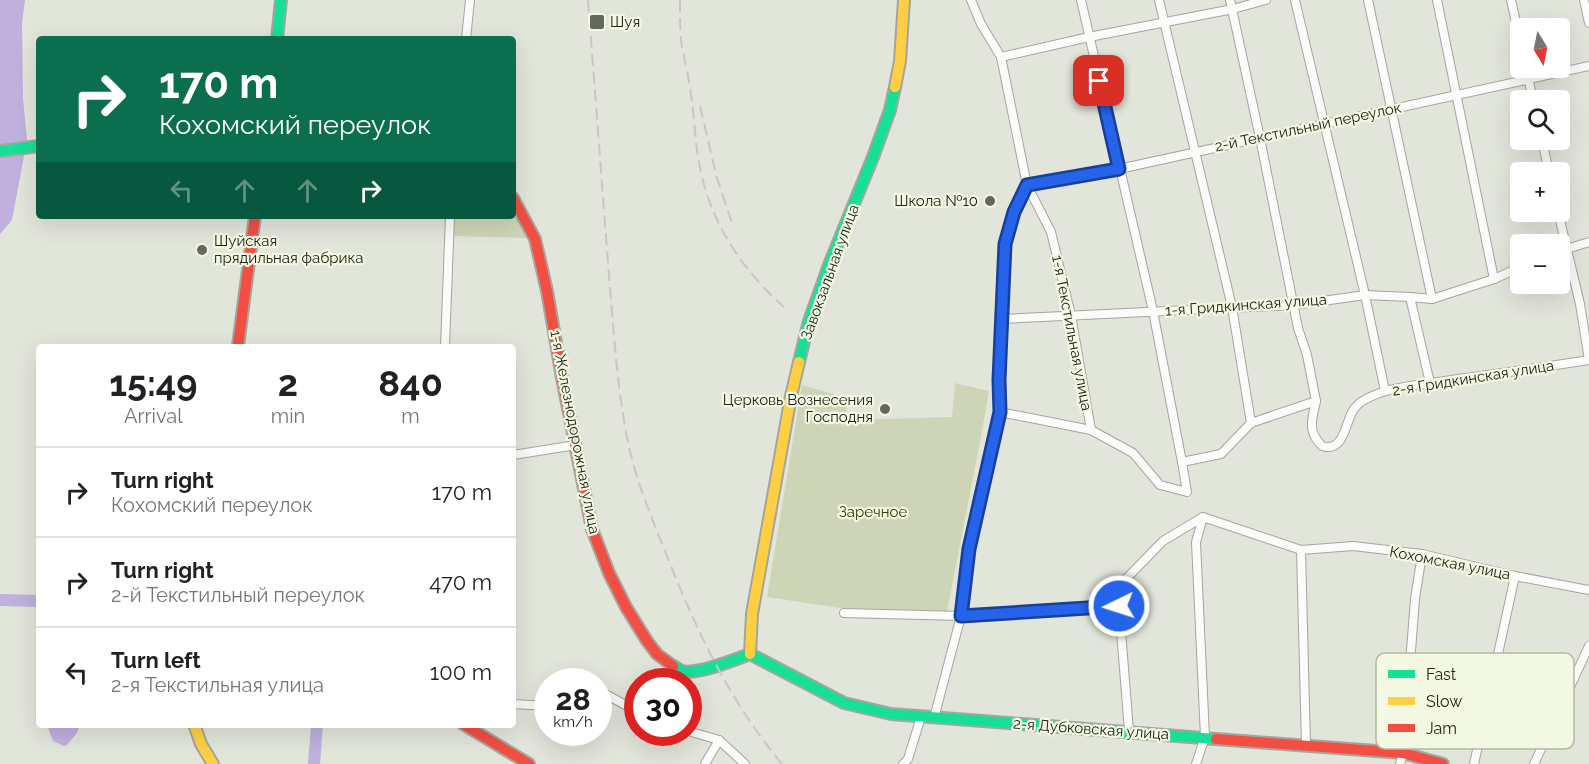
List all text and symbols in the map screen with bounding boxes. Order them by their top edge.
marker: Шуя [588,13,606,31]
place label: Шуя [610,13,640,31]
north arrow [1510,18,1570,78]
map controls [1510,18,1570,294]
pin [1073,55,1124,106]
text: 170 m [159,59,278,108]
icon: right [60,60,138,138]
icon: arrive [1082,64,1115,97]
button: search [1510,90,1570,150]
street label: 2-й Текстильный переулок [1213,98,1403,156]
text: Кохомский переулок [159,109,431,140]
button: + [1510,162,1570,222]
icon: left [165,174,198,207]
icon: ahead [228,174,261,207]
icon: ahead [291,174,324,207]
icon: right [354,174,387,207]
place label: Школа №10 [894,192,978,210]
marker: Школа №10 [983,194,997,208]
street label: Завокзальная улица [797,202,863,342]
place label: Шуйская прядильная фабрика [214,232,363,267]
button: − [1510,234,1570,294]
marker: Шуйская прядильная фабрика [195,243,209,257]
street label: 1-я Текстильная улица [1048,254,1096,412]
street label: 1-я Гридкинская улица [1165,290,1327,320]
street label: 1-я Железнодорожная улица [546,328,604,536]
street label: 2-я Гридкинская улица [1391,356,1555,400]
text: 15:49 [109,362,198,404]
text: 2 [278,362,298,404]
text: 840 [378,362,443,404]
place label: Церковь Вознесения Господня [723,391,873,426]
marker: Церковь Вознесения Господня [878,402,892,416]
text: Arrival [124,404,183,428]
text: min [271,404,305,428]
text: m [401,404,420,428]
text: Turn right [111,467,214,493]
icon: right [60,476,93,509]
text: 170 m [432,479,492,505]
text: Кохомский переулок [111,493,313,517]
park label: Заречное [839,503,908,521]
street label: Кохомская улица [1388,542,1512,584]
text: Turn right [111,557,214,583]
icon: right [60,566,93,599]
text: 470 m [429,569,492,595]
position arrow [1087,574,1151,638]
text: 2-й Текстильный переулок [111,583,365,607]
text: Turn left [111,647,201,673]
legend [1376,653,1574,749]
icon: left [60,656,93,689]
text: 100 m [430,659,492,685]
text: Fast [1426,665,1457,684]
speed limit sign: 30 [624,668,702,746]
text: 2-я Текстильная улица [111,673,324,697]
text: 28 [555,682,591,717]
text: Slow [1426,692,1462,711]
text: km/h [553,713,593,731]
street label: 2-я Дубковская улица [1012,715,1170,743]
text: Jam [1426,719,1457,738]

